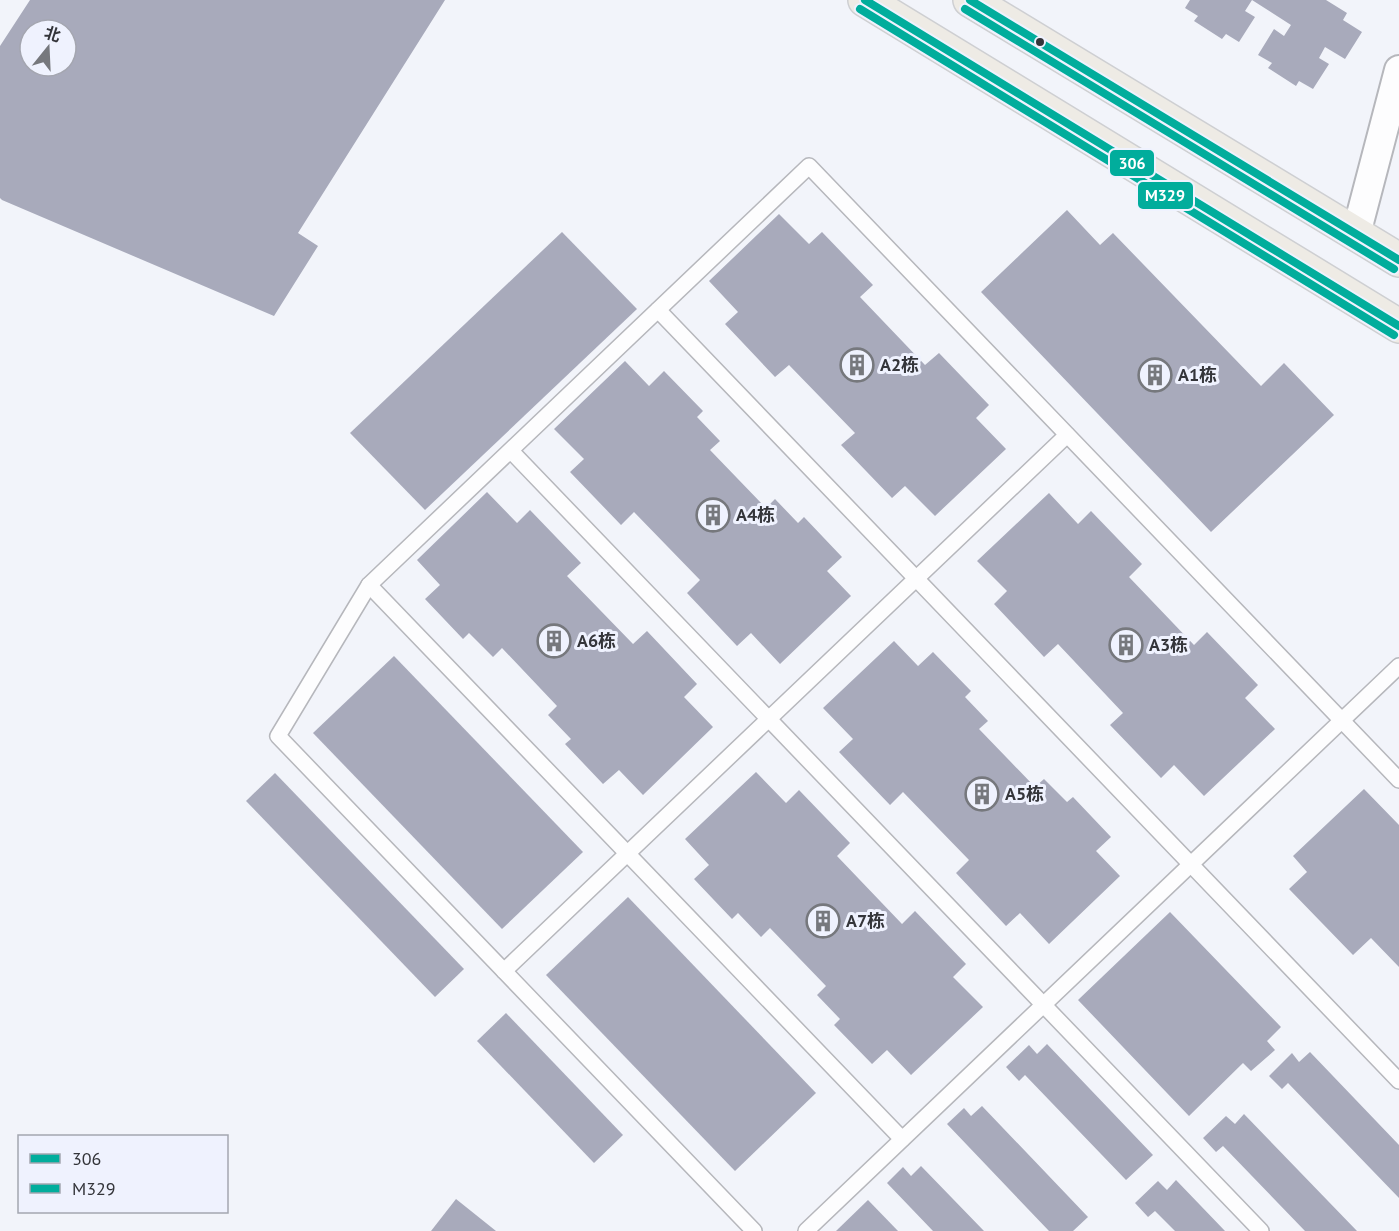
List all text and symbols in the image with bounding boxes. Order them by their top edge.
north arrow [18,18,78,78]
text: 北 [42,22,63,46]
unlabelled marker [1034,36,1046,48]
line badge: 306 [1109,149,1155,177]
text: 306 [1118,153,1146,173]
line badge: M329 [1137,181,1194,210]
text: M329 [1145,185,1185,205]
building icon: A2栋 [839,347,875,383]
place label: A2栋 [880,353,919,376]
building icon: A1栋 [1137,357,1173,393]
place label: A1栋 [1178,363,1217,386]
building icon: A4栋 [695,497,731,533]
place label: A4栋 [736,503,775,526]
building icon: A6栋 [536,623,572,659]
building icon: A3栋 [1108,627,1144,663]
place label: A6栋 [577,629,616,652]
place label: A3栋 [1149,633,1188,656]
building icon: A5栋 [964,776,1000,812]
place label: A5栋 [1005,782,1044,805]
building icon: A7栋 [805,903,841,939]
place label: A7栋 [846,909,885,932]
legend [18,1135,228,1213]
text: 306 [72,1147,101,1170]
text: M329 [72,1177,116,1200]

